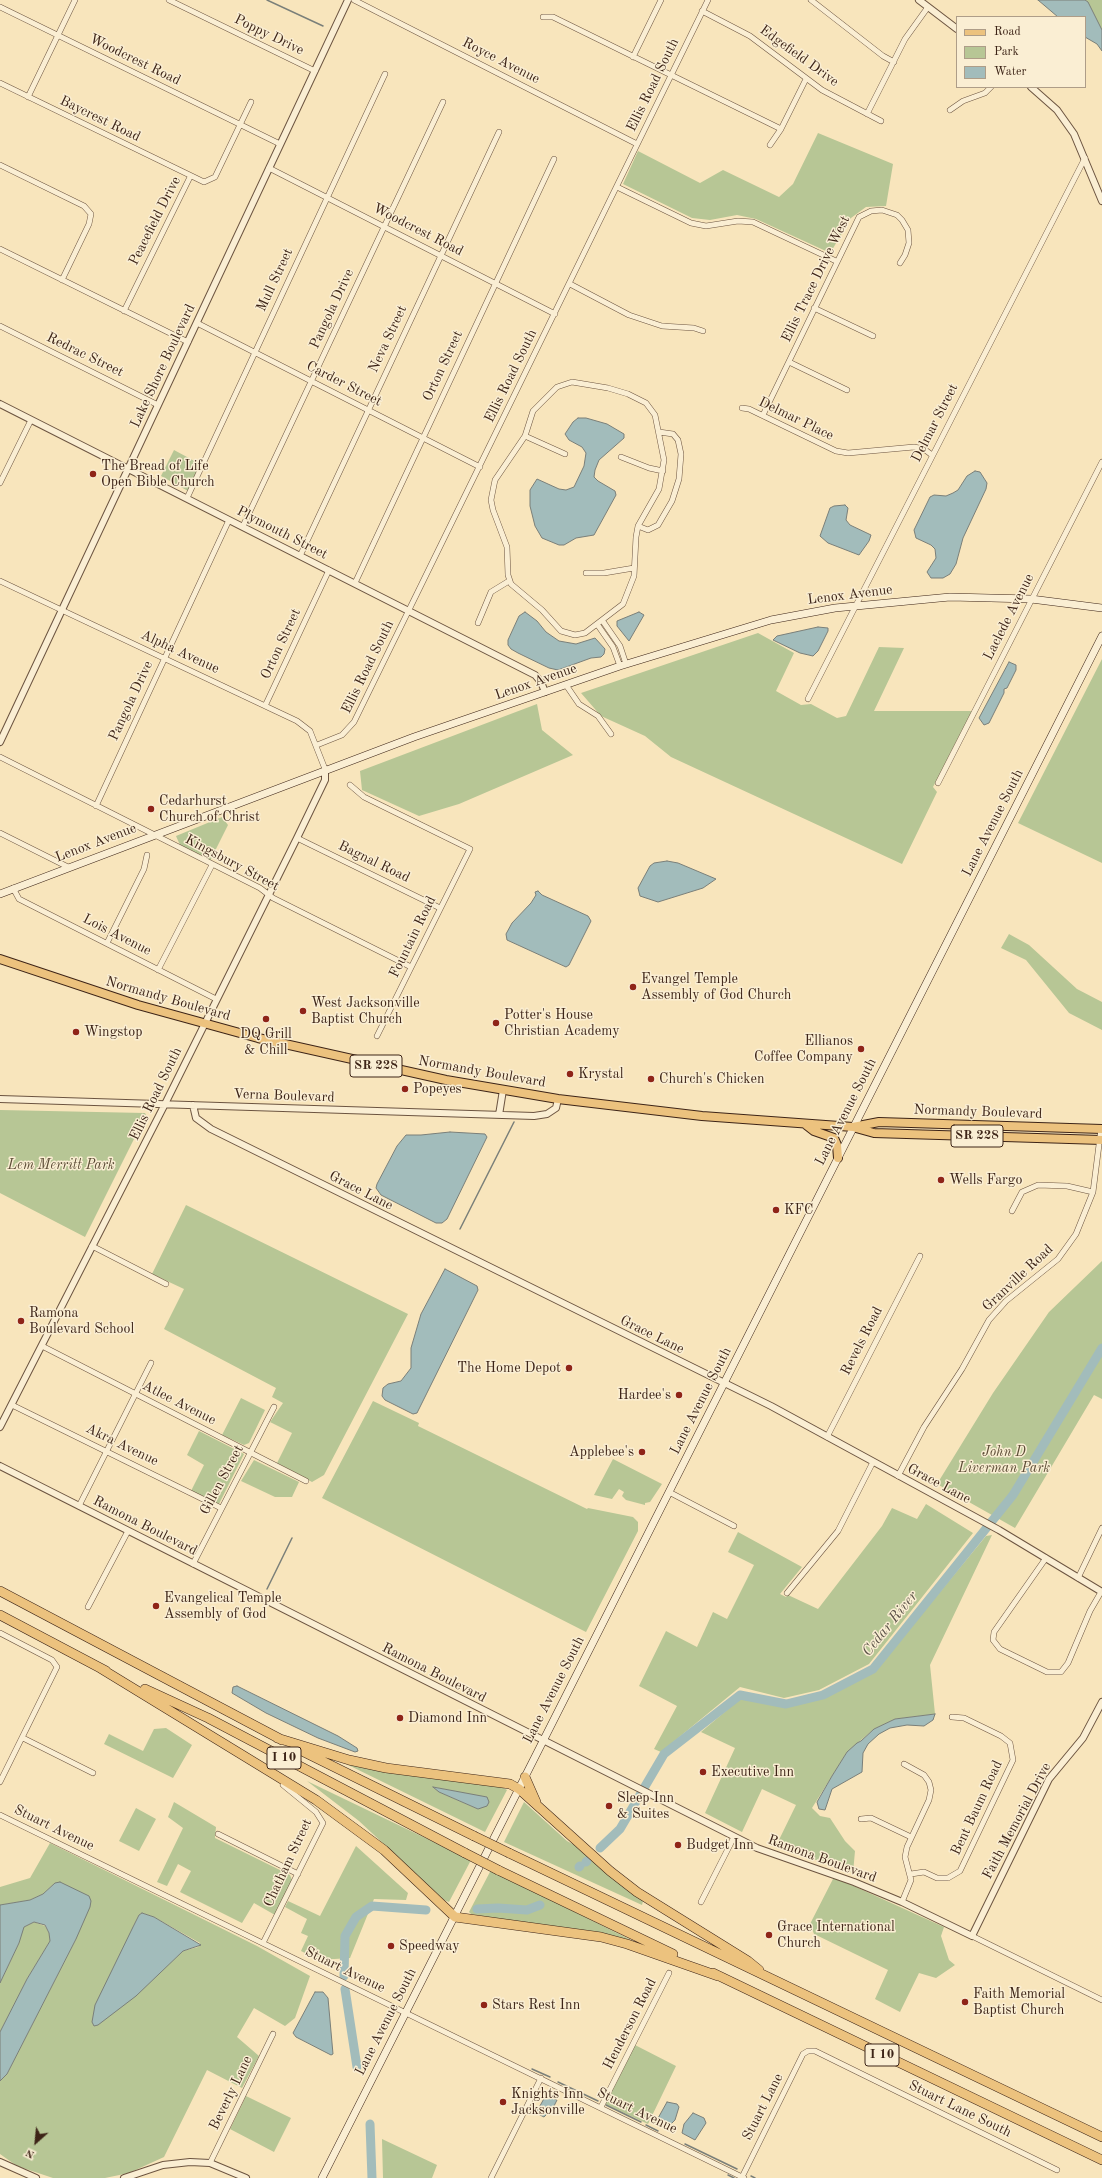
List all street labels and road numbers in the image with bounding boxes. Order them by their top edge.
street label: Poppy Drive [232,11,306,59]
street label: Edgefield Drive [756,22,842,90]
street label: Woodcrest Road [87,31,183,89]
street label: Royce Avenue [459,34,543,88]
street label: Ellis Road South [623,36,683,134]
street label: Baycrest Road [57,92,143,146]
street label: Peacefield Drive [125,174,185,268]
street label: Woodcrest Road [370,200,466,260]
street label: Ellis Trace Drive West [778,213,854,345]
street label: Mull Street [253,246,297,314]
street label: Pangola Drive [306,266,358,352]
street label: Lake Shore Boulevard [127,301,199,431]
street label: Neva Street [365,303,411,375]
street label: Ellis Road South [481,327,541,425]
street label: Orton Street [419,328,467,404]
street label: Redrac Street [44,329,126,381]
street label: Carder Street [303,358,385,410]
street label: Delmar Street [908,381,962,465]
street label: Delmar Place [756,394,836,444]
street label: Plymouth Street [234,503,330,563]
street label: Laclede Avenue [980,571,1038,663]
street label: Lenox Avenue [806,581,894,609]
street label: Orton Street [257,606,305,682]
street label: Ellis Road South [338,618,398,716]
street label: Alpha Avenue [138,627,222,677]
street label: Pangola Drive [105,658,157,744]
street label: Lenox Avenue [493,660,579,704]
street label: Lane Avenue South [959,767,1027,879]
street label: Lenox Avenue [53,820,139,866]
street label: Kingsbury Street [182,831,282,895]
street label: Bagnal Road [335,837,413,887]
street label: Fountain Road [386,893,440,981]
street label: Lois Avenue [80,911,154,959]
street label: Normandy Boulevard [104,973,232,1025]
street label: Ellis Road South [126,1045,186,1143]
street label: Normandy Boulevard [417,1053,547,1091]
road number: SR 228 [350,1055,402,1077]
street label: Lane Avenue South [812,1056,880,1168]
street label: Verna Boulevard [233,1086,335,1106]
street label: Normandy Boulevard [913,1101,1043,1123]
road number: SR 228 [951,1125,1003,1147]
street label: Grace Lane [326,1168,396,1214]
street label: Granville Road [979,1241,1057,1315]
street label: Revels Road [838,1304,886,1378]
street label: Grace Lane [617,1312,687,1358]
street label: Lane Avenue South [667,1345,735,1457]
street label: Atlee Avenue [139,1377,219,1429]
street label: Akra Avenue [83,1420,161,1470]
street label: Gillen Street [197,1442,247,1518]
street label: Grace Lane [904,1460,974,1508]
street label: Ramona Boulevard [90,1492,200,1560]
street label: Lane Avenue South [520,1634,588,1746]
street label: Ramona Boulevard [379,1639,489,1707]
road number: I 10 [267,1747,301,1769]
street label: Bent Baum Road [948,1758,1006,1858]
street label: Faith Memorial Drive [979,1760,1055,1882]
street label: Stuart Avenue [11,1801,97,1855]
street label: Chatham Street [260,1816,316,1910]
street label: Ramona Boulevard [765,1832,879,1886]
street label: Stuart Avenue [302,1943,388,1997]
street label: Lane Avenue South [352,1966,420,2078]
street label: Henderson Road [600,1976,660,2072]
road number: I 10 [865,2044,899,2066]
street label: Beverly Lane [206,2053,256,2133]
street label: Stuart Lane [739,2071,787,2143]
street label: Stuart Lane South [906,2077,1014,2141]
street label: Stuart Avenue [594,2084,680,2138]

